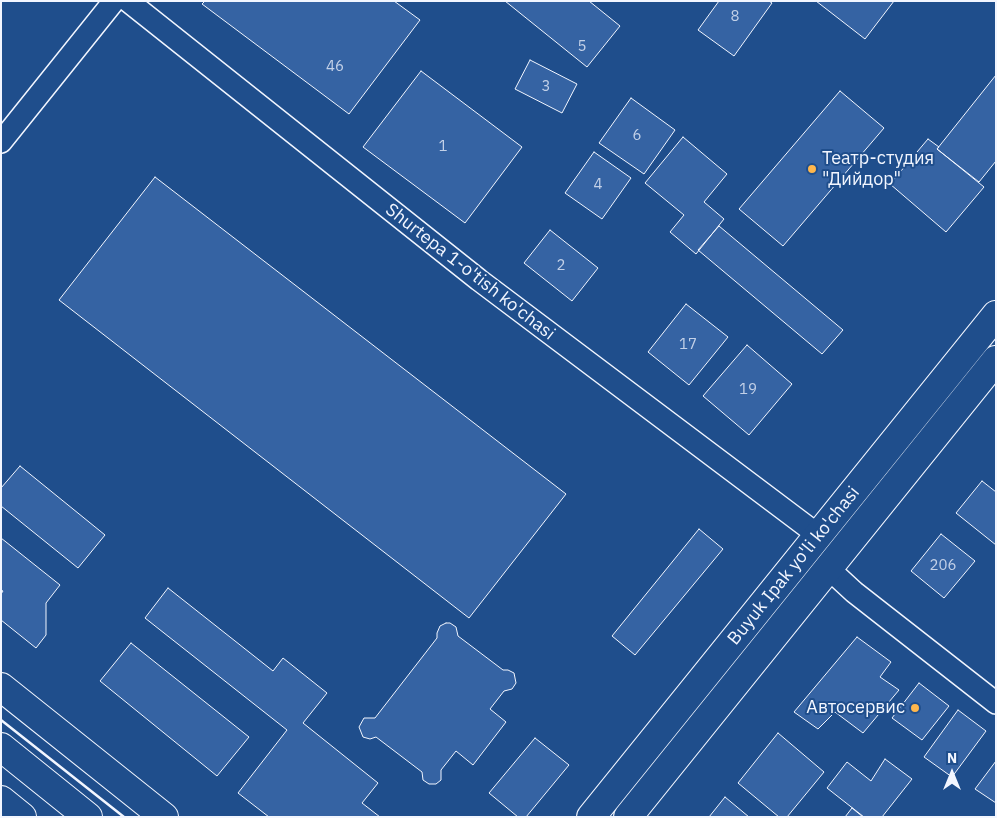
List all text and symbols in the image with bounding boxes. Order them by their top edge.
house number: 8 [731,8,739,26]
house number: 5 [578,38,586,56]
house number: 46 [326,58,344,76]
house number: 3 [542,78,550,96]
house number: 6 [633,127,641,145]
house number: 1 [439,138,447,156]
place label: Театр-студия "Дийдор" [822,148,934,190]
marker: Театр-студия "Дийдор" [806,163,818,175]
house number: 4 [594,176,602,194]
street label: Shurtepa 1-o'tish ko'chasi [381,199,559,345]
house number: 2 [557,257,565,275]
house number: 17 [679,336,697,354]
house number: 19 [739,381,757,399]
street label: Buyuk Ipak yo'li ko'chasi [723,482,865,650]
house number: 206 [930,557,956,575]
place label: Автосервис [806,697,905,719]
marker: Автосервис [909,702,921,714]
north arrow [927,748,977,798]
text: N [947,749,957,767]

